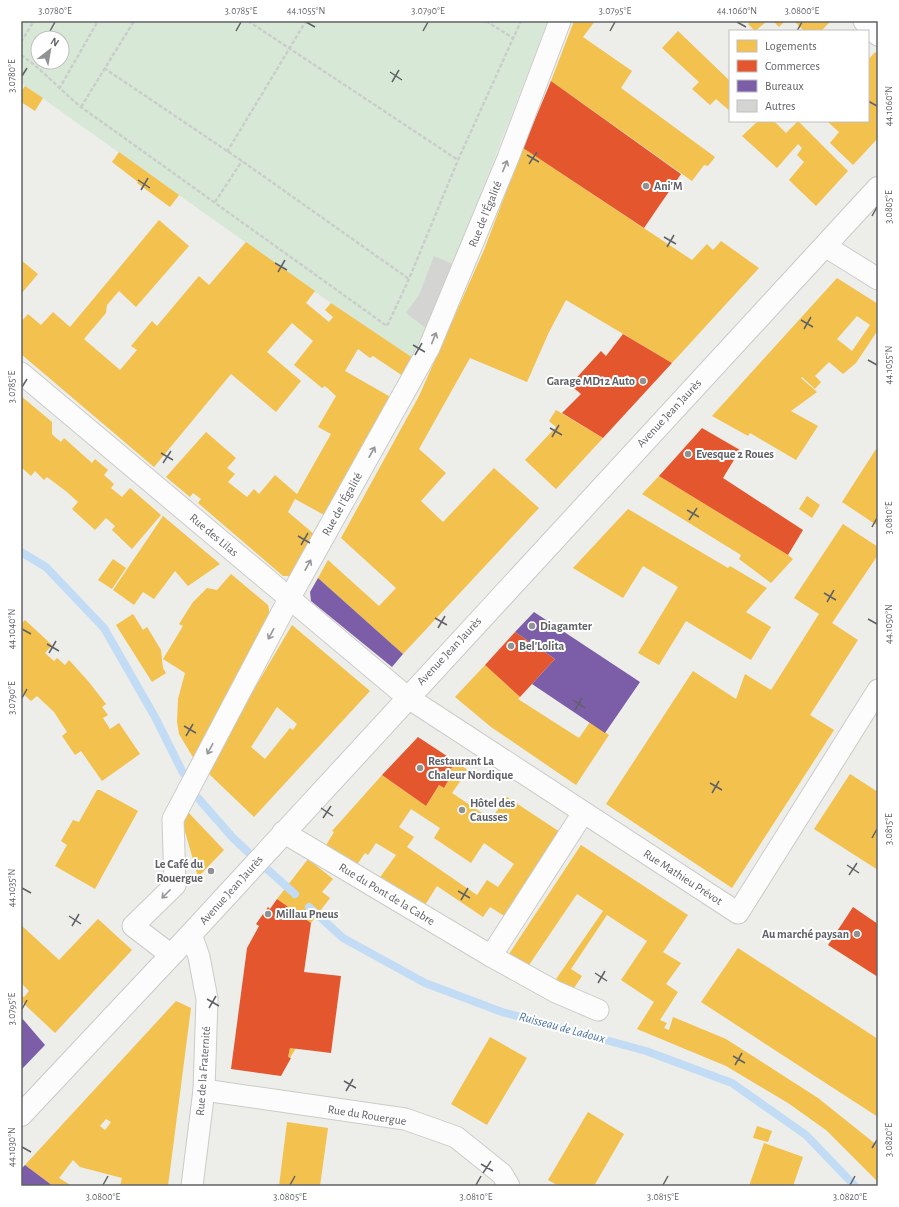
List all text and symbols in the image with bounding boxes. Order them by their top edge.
text: 3.0780°E [38,6,72,16]
text: 3.0785°E [225,6,257,16]
text: 44.1055°N [287,6,325,16]
text: 3.0790°E [411,6,445,16]
text: 3.0795°E [599,6,631,16]
text: 44.1060°N [717,6,757,16]
text: 3.0800°E [785,6,820,16]
north arrow [30,30,70,70]
legend [729,30,869,122]
text: N [49,35,61,49]
text: Logements [765,40,817,52]
text: 3.0780°E [7,59,17,93]
text: Commerces [765,60,820,72]
text: Bureaux [765,80,804,92]
text: 44.1060°N [884,86,894,126]
text: Autres [765,100,795,112]
one-way arrow [502,160,509,172]
street label: Rue de l'Égalité [465,179,504,249]
place label: Ani'M [654,180,683,192]
marker: Ani'M [641,181,651,191]
text: 3.0805°E [884,190,894,224]
one-way arrow [430,332,438,344]
text: 44.1055°N [884,346,894,384]
text: 3.0785°E [7,371,17,403]
place label: Garage MD12 Auto [547,375,635,387]
marker: Garage MD12 Auto [638,376,648,386]
street label: Avenue Jean Jaurès [634,377,704,449]
one-way arrow [368,446,376,458]
place label: Evesque 2 Roues [696,448,774,460]
marker: Evesque 2 Roues [683,449,693,459]
street label: Rue de l'Égalité [319,470,364,538]
text: 3.0810°E [884,501,894,534]
street label: Rue des Lilas [188,511,240,559]
one-way arrow [305,559,313,571]
text: 44.1050°N [884,604,894,644]
text: 44.1040°N [7,609,17,649]
street label: Avenue Jean Jaurès [414,615,484,687]
place label: Diagamter [540,620,593,632]
marker: Diagamter [527,621,537,631]
one-way arrow [267,628,274,640]
place label: Bel'Lolita [519,640,564,652]
marker: Bel'Lolita [506,641,516,651]
text: 3.0790°E [7,681,17,715]
one-way arrow [206,742,214,754]
place label: Restaurant La Chaleur Nordique [428,755,513,781]
marker: Restaurant La Chaleur Nordique [415,763,425,773]
place label: Hôtel des Causses [470,797,516,823]
marker: Hôtel des Causses [457,805,467,815]
text: 3.0815°E [884,813,894,845]
street label: Rue Mathieu Prévot [641,847,725,907]
street label: Avenue Jean Jaurès [197,853,265,927]
place label: Le Café du Rouergue [155,858,204,884]
street label: Rue du Pont de la Cabre [337,861,437,927]
marker: Le Café du Rouergue [206,866,216,876]
text: 44.1035°N [7,869,17,907]
one-way arrow [161,889,171,899]
place label: Millau Pneus [276,908,339,920]
marker: Millau Pneus [263,909,273,919]
place label: Au marché paysan [762,928,849,941]
marker: Au marché paysan [852,929,862,939]
text: 3.0795°E [7,993,17,1025]
water label: Ruisseau de Ladoux [517,1010,607,1046]
street label: Rue de la Fraternité [194,1026,212,1116]
street label: Rue du Rouergue [327,1103,407,1127]
text: 3.0820°E [884,1123,894,1157]
text: 44.1030°N [7,1127,17,1167]
text: 3.0800°E [86,1192,121,1202]
text: 3.0805°E [273,1192,307,1202]
text: 3.0810°E [460,1192,493,1202]
text: 3.0815°E [647,1192,679,1202]
text: 3.0820°E [833,1192,867,1202]

